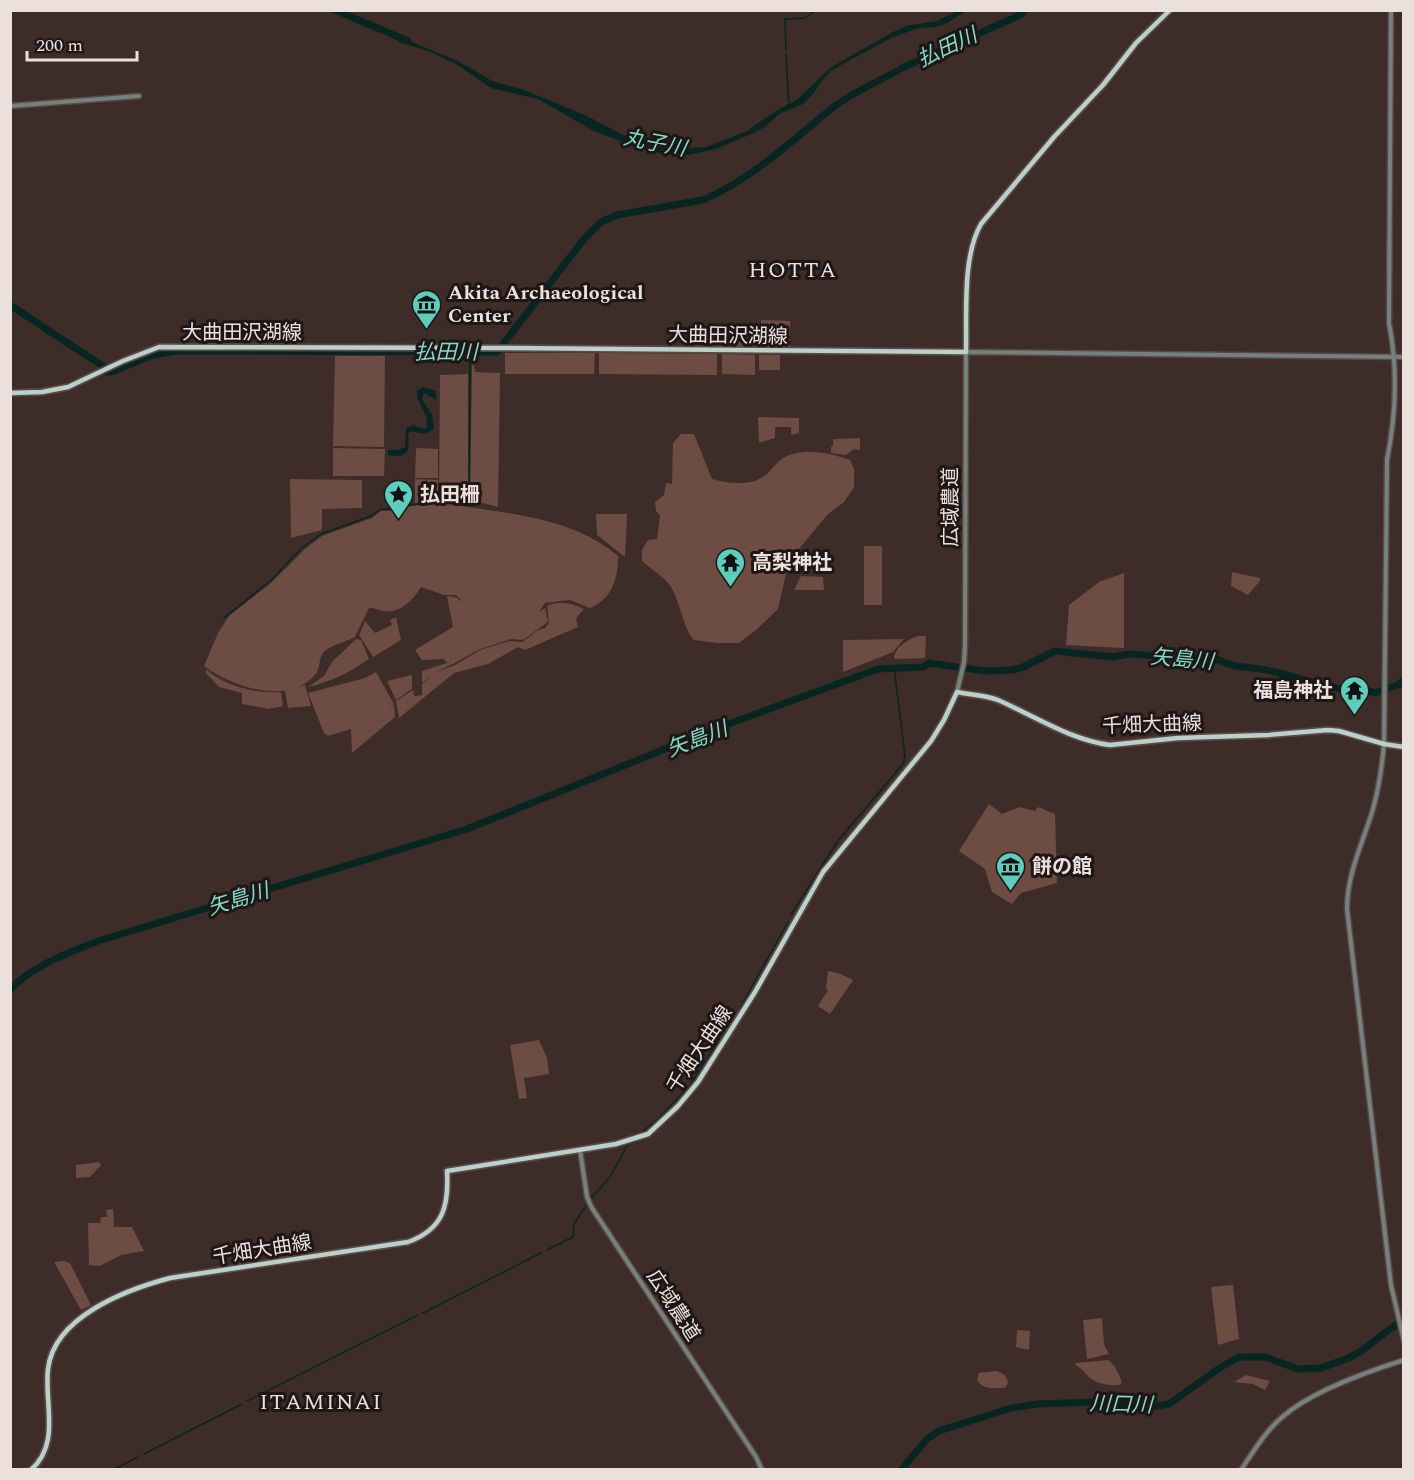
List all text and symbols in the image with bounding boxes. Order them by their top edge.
water label: 払田川 [912,19,985,76]
scale bar [27,24,136,62]
text: 200 m [36,32,83,59]
water label: 丸子川 [621,122,691,166]
district label: HOTTA [749,254,837,287]
place label: Akita Archaeological Center [448,278,644,331]
museum icon: Akita Archaeological Center [411,288,443,330]
street label: 大曲田沢湖線 [182,318,302,348]
street label: 大曲田沢湖線 [668,320,788,352]
water label: 払田川 [415,337,479,369]
street label: 広域農道 [936,467,966,547]
place icon: 払田柵 [383,478,415,520]
place label: 払田柵 [420,480,480,510]
temple icon: 高梨神社 [715,546,747,588]
place label: 高梨神社 [752,548,832,578]
water label: 矢島川 [1149,641,1217,679]
temple icon: 福島神社 [1338,674,1370,716]
place label: 福島神社 [1253,676,1333,706]
street label: 千畑大曲線 [1102,708,1203,742]
water label: 矢島川 [662,713,734,766]
museum icon: 餅の館 [995,850,1027,892]
place label: 餅の館 [1032,852,1092,882]
water label: 矢島川 [203,875,275,924]
street label: 千畑大曲線 [659,1000,740,1099]
street label: 千畑大曲線 [210,1227,314,1273]
street label: 広域農道 [639,1264,708,1347]
district label: ITAMINAI [260,1386,382,1419]
water label: 川口川 [1089,1388,1155,1422]

